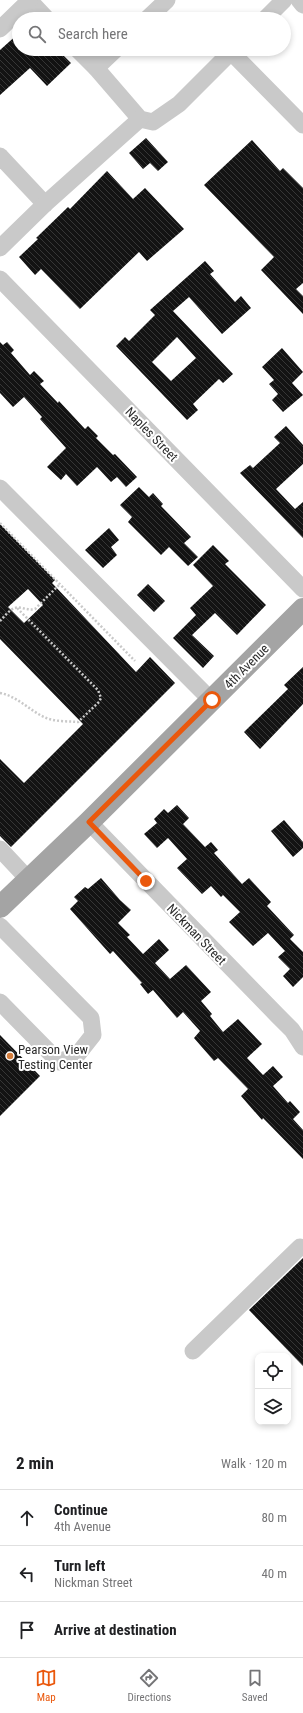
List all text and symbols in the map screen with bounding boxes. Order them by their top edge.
search box [12,12,291,56]
icon: search [26,23,48,45]
text: Search here [58,25,128,43]
street label: Naples Street [122,404,181,465]
street label: 4th Avenue [221,641,272,692]
route start [203,691,221,709]
route end [137,872,155,890]
street label: Nickman Street [164,901,229,968]
place label: Pearson View Testing Center [18,1042,92,1072]
marker: Pearson View Testing Center [5,1051,15,1061]
map controls [255,1353,291,1425]
button: locate [255,1353,291,1389]
button: layers [255,1389,291,1425]
text: 2 min [16,1453,54,1473]
text: Walk · 120 m [221,1456,287,1471]
text: Continue [54,1501,108,1519]
icon: ahead [16,1507,38,1529]
text: 80 m [261,1510,287,1525]
text: 4th Avenue [54,1519,111,1534]
text: Turn left [54,1557,105,1575]
icon: left [16,1563,38,1585]
text: 40 m [261,1566,287,1581]
text: Nickman Street [54,1575,133,1590]
icon: arrive [16,1619,38,1641]
text: Arrive at destination [54,1621,177,1639]
tab: Map [35,1667,57,1704]
tab: Directions [127,1667,171,1704]
tab: Saved [242,1667,268,1704]

